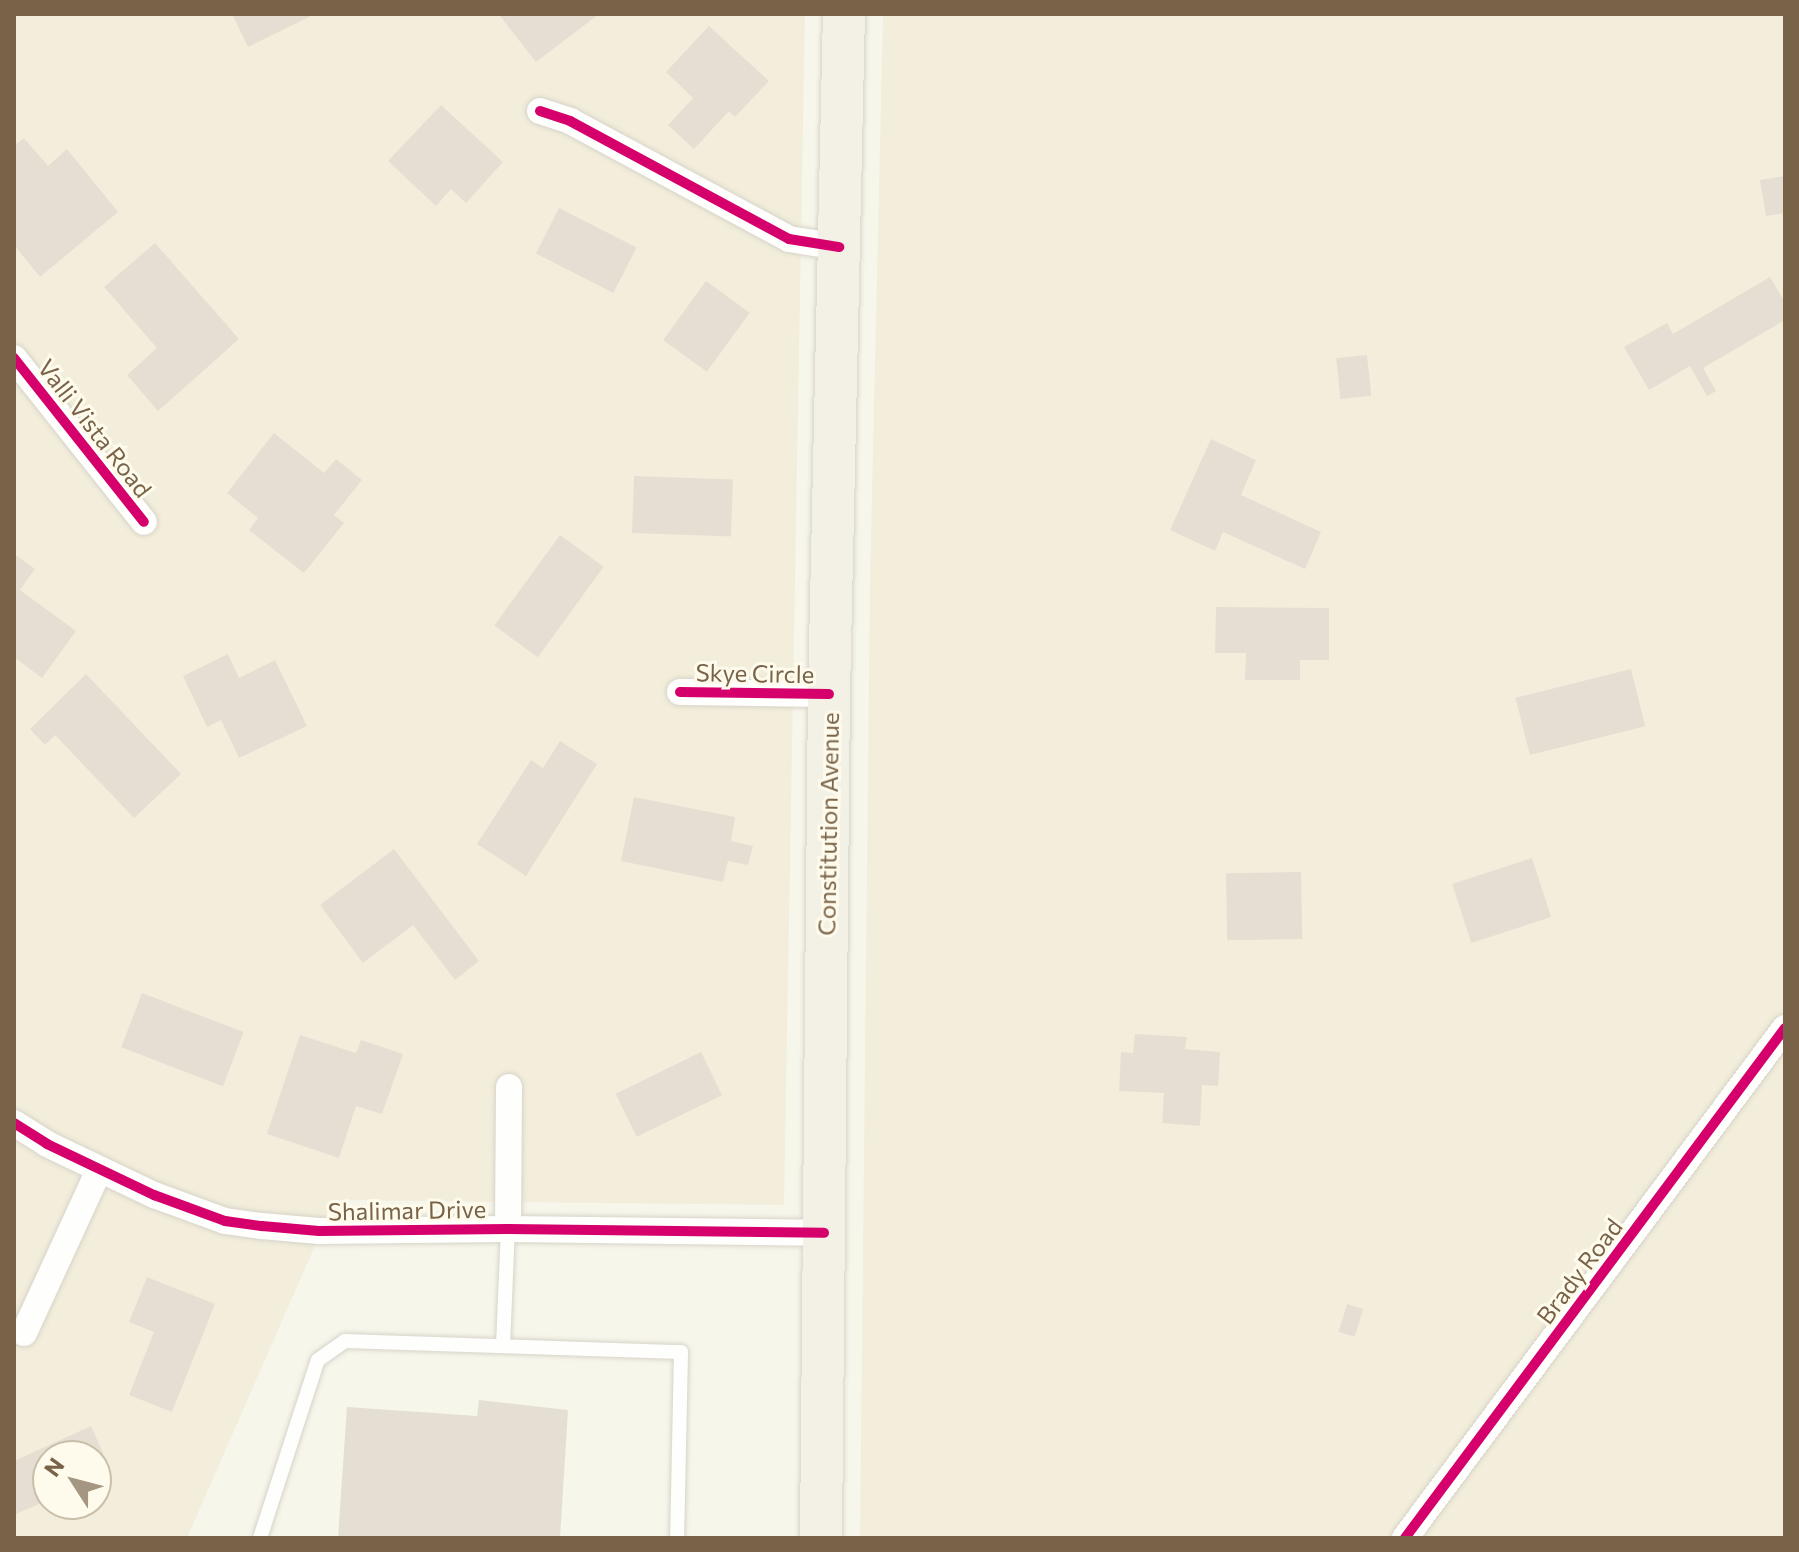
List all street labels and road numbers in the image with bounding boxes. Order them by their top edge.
street label: Valli Vista Road [32,353,158,503]
street label: Skye Circle [695,658,815,688]
street label: Constitution Avenue [812,712,844,936]
street label: Shalimar Drive [328,1194,486,1226]
street label: Brady Road [1530,1213,1628,1329]

